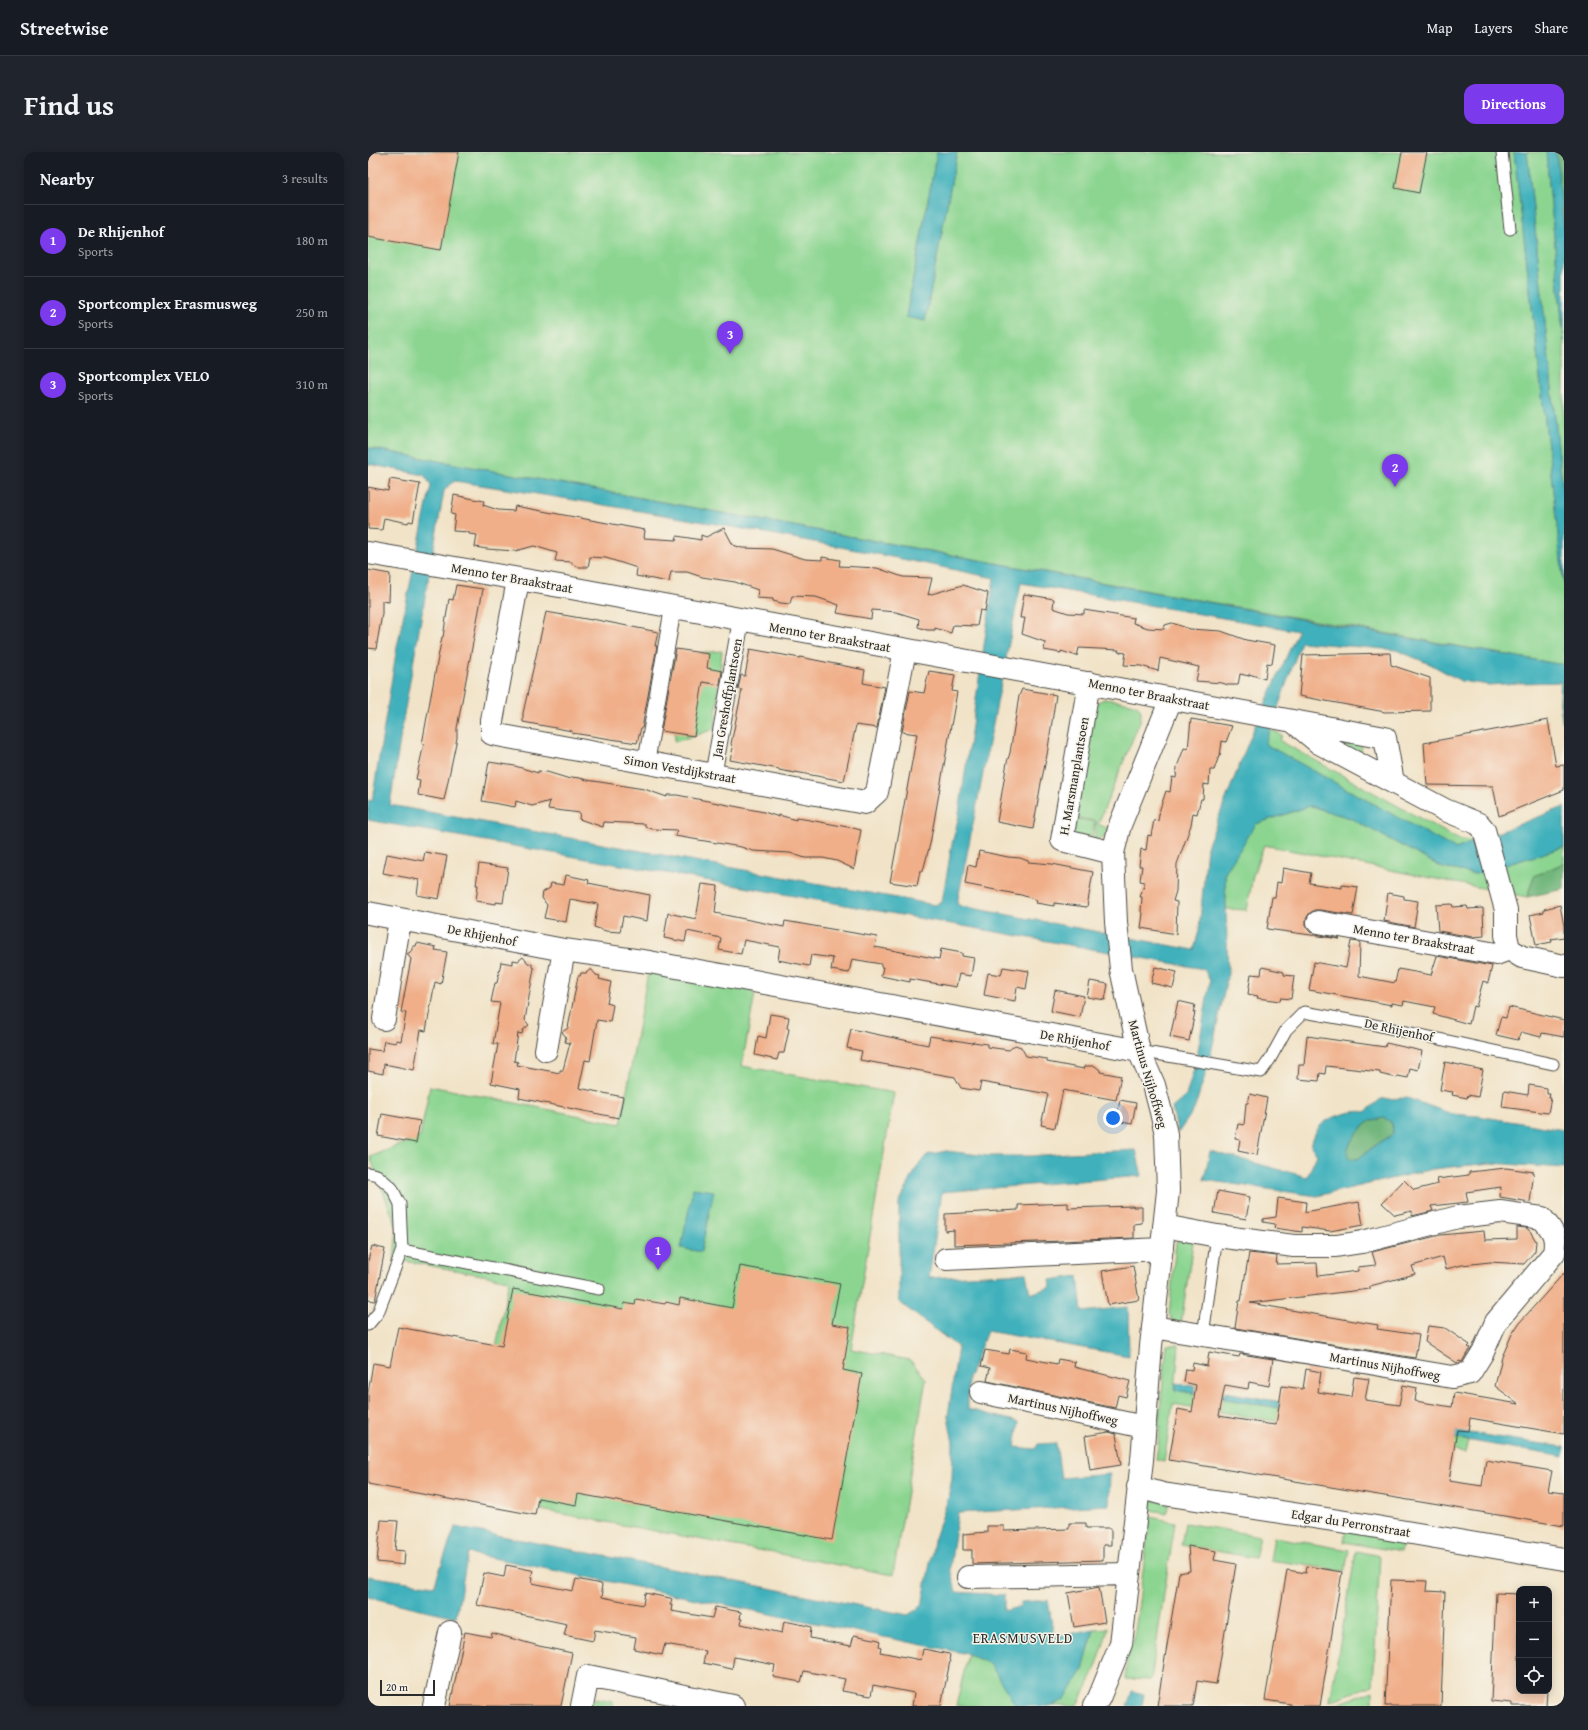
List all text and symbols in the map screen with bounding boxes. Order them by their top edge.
text: Streetwise [20,14,109,42]
text: Map [1427,18,1453,38]
text: Layers [1475,18,1513,38]
text: Share [1535,18,1568,38]
text: Find us [24,84,114,125]
button: Directions [1464,84,1564,124]
text: Nearby [40,166,94,191]
text: 3 results [282,169,328,188]
text: De Rhijenhof [78,221,164,242]
text: 1 [50,231,56,250]
text: 180 m [296,231,328,250]
text: Sports [78,242,113,261]
text: Sportcomplex Erasmusweg [78,293,257,314]
text: 2 [50,303,56,322]
text: 250 m [296,303,328,322]
text: Sports [78,314,113,333]
pin: 3 [717,321,743,354]
text: Sportcomplex VELO [78,365,210,386]
text: 3 [50,375,56,394]
text: 310 m [296,375,328,394]
text: Sports [78,386,113,405]
pin: 2 [1382,454,1408,487]
street label: Menno ter Braakstraat [450,558,575,598]
street label: Menno ter Braakstraat [768,617,893,657]
street label: Jan Greshoffplantsoen [707,636,747,761]
street label: Menno ter Braakstraat [1087,673,1212,715]
street label: H. Marsmanplantsoen [1054,715,1094,837]
street label: Simon Vestdijkstraat [622,750,738,788]
street label: De Rhijenhof [446,919,520,951]
street label: Menno ter Braakstraat [1352,919,1477,959]
street label: De Rhijenhof [1363,1013,1437,1047]
street label: Martinus Nijhoffweg [1123,1017,1173,1131]
street label: De Rhijenhof [1039,1025,1113,1056]
your location [1103,1108,1123,1128]
pin: 1 [645,1237,671,1270]
street label: Martinus Nijhoffweg [1328,1347,1442,1385]
street label: Martinus Nijhoffweg [1006,1388,1120,1430]
street label: Edgar du Perronstraat [1290,1504,1412,1542]
map controls [1516,1586,1552,1694]
button: + [1516,1586,1552,1622]
button: − [1516,1622,1552,1658]
district label: ERASMUSVELD [973,1628,1073,1648]
button: locate [1516,1658,1552,1694]
scale bar [380,1678,435,1697]
text: 20 m [386,1679,408,1695]

